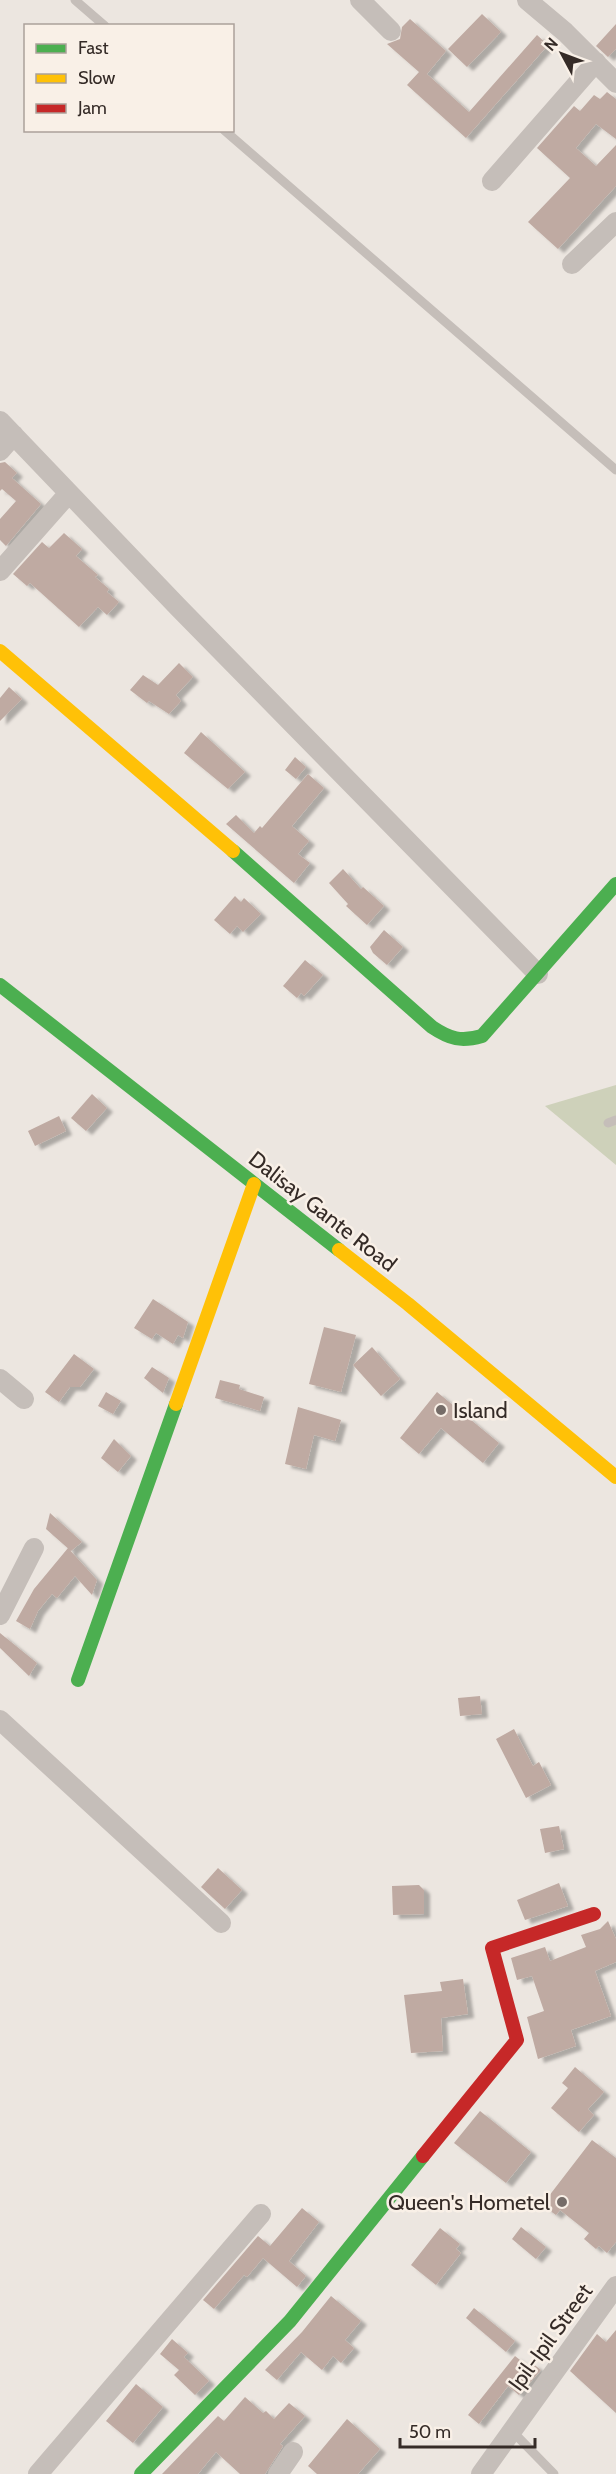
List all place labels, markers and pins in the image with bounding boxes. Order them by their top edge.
place label: Island [453,1397,508,1424]
marker: Island [434,1403,448,1417]
place label: Queen's Hometel [388,2189,551,2216]
marker: Queen's Hometel [555,2195,569,2209]

